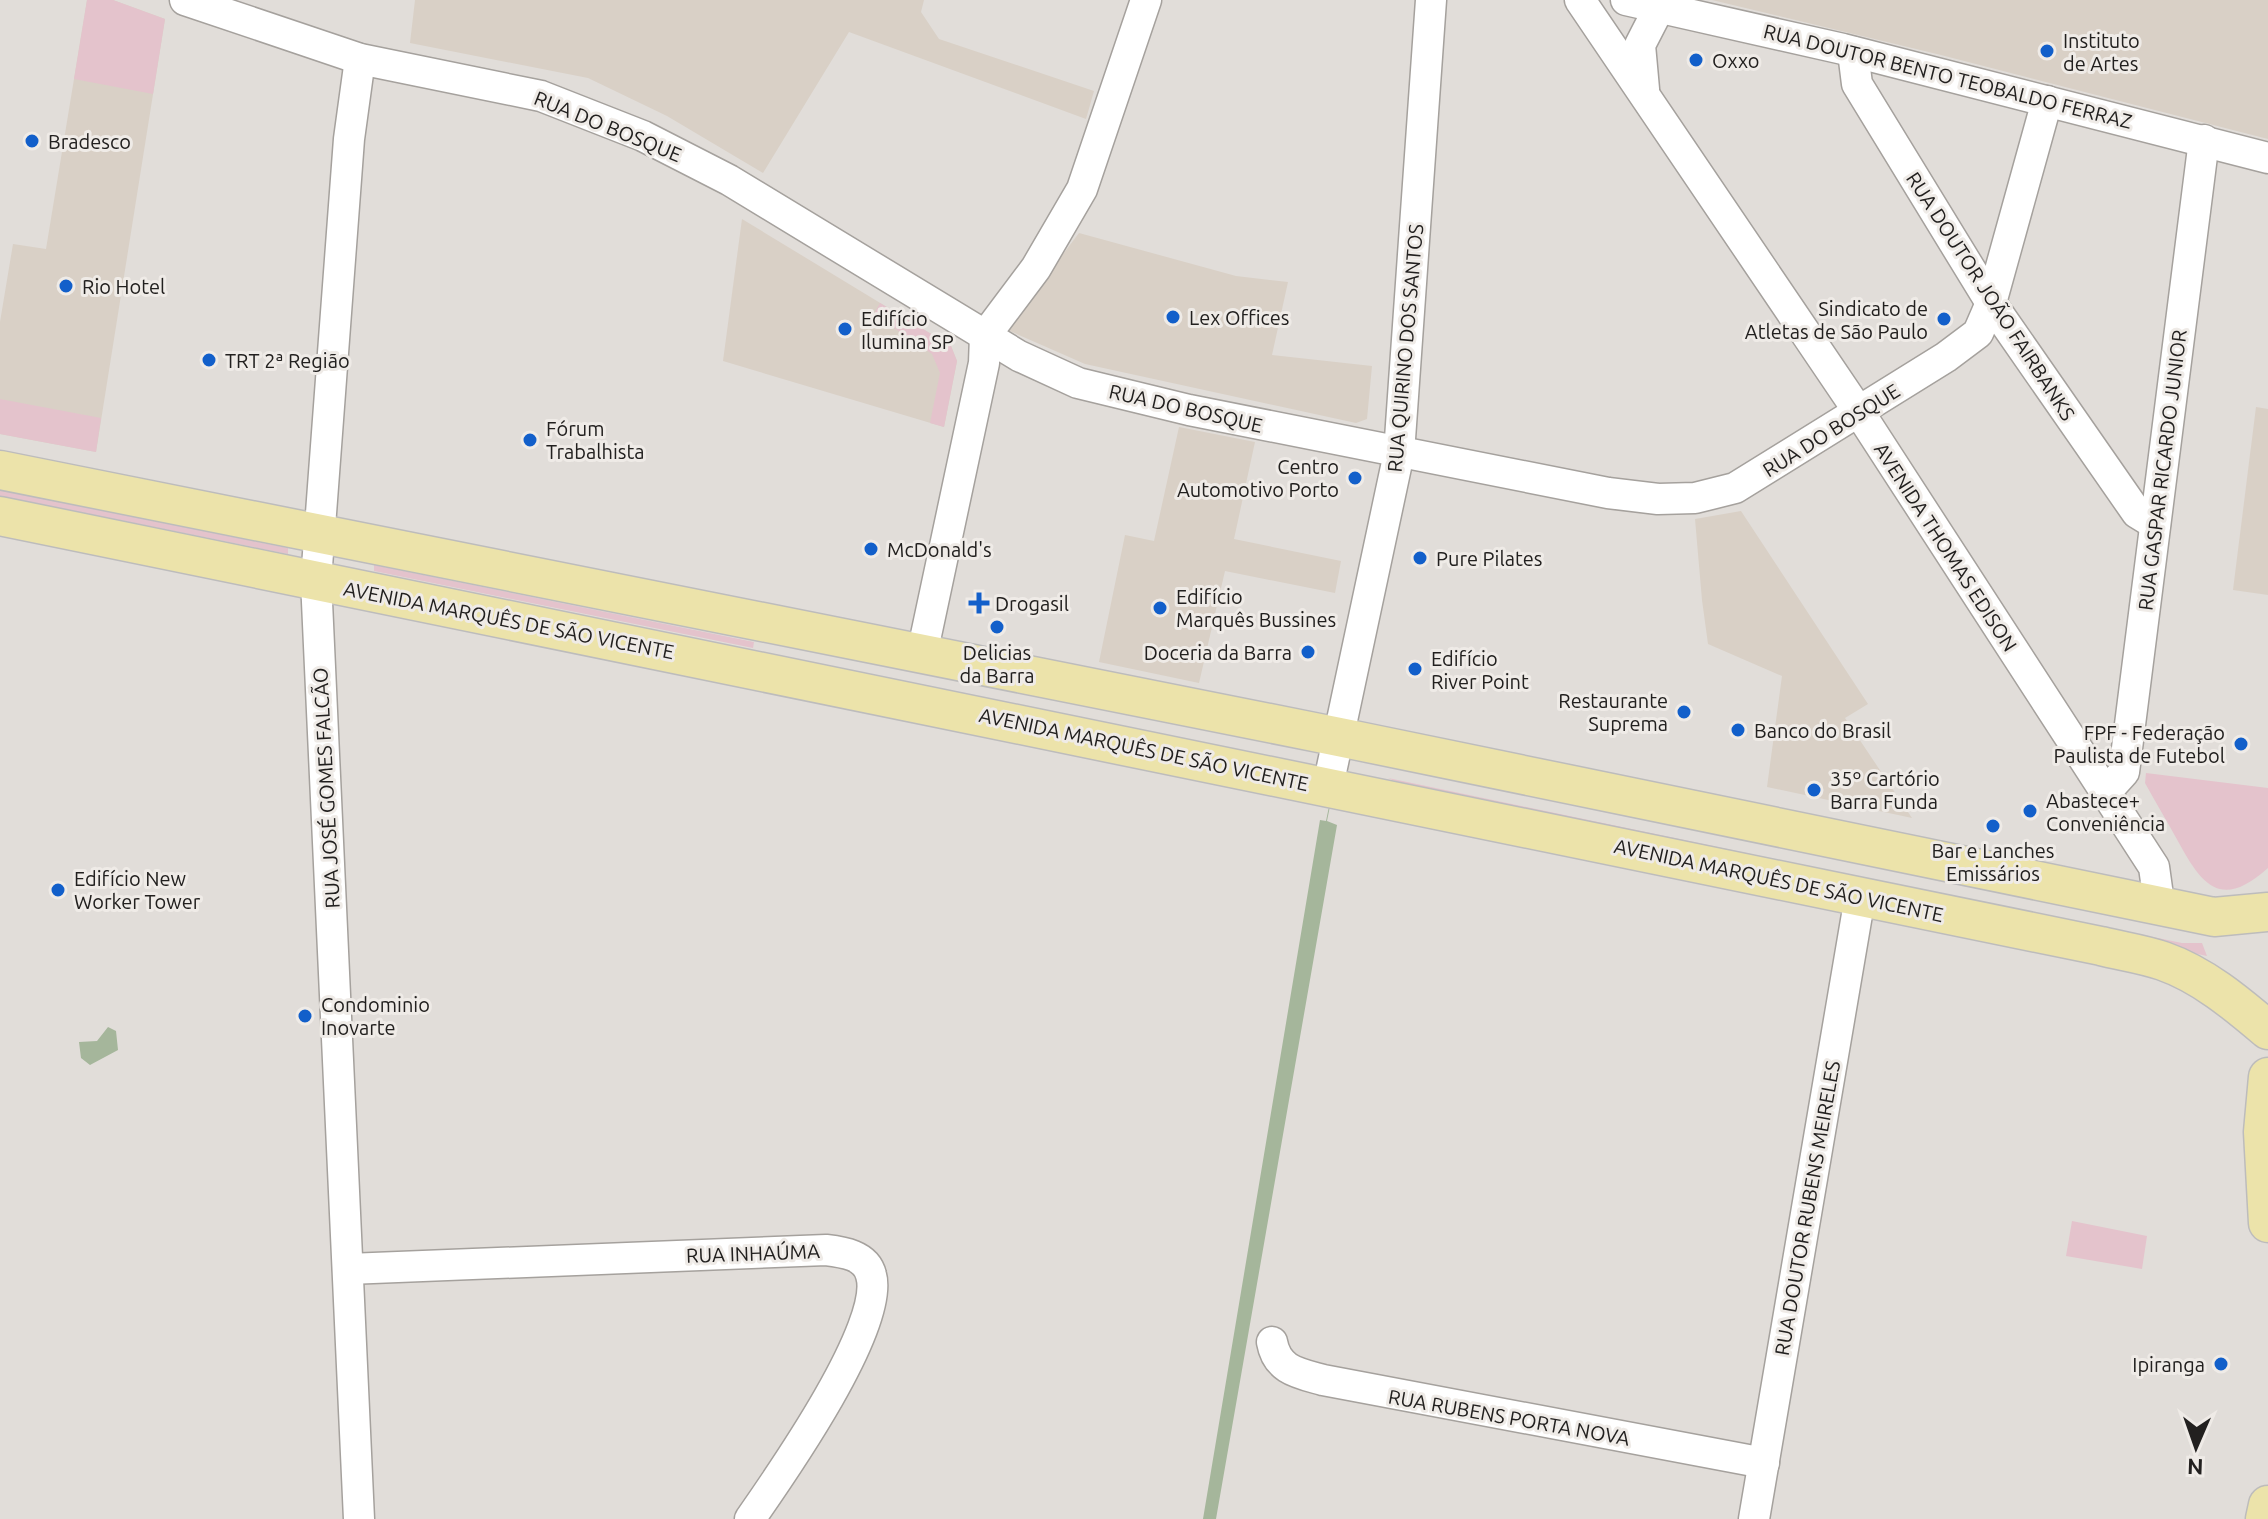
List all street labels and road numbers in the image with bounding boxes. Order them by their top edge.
street label: RUA DOUTOR BENTO TEOBALDO FERRAZ [1761,19,2135,133]
street label: RUA DO BOSQUE [531,86,685,166]
street label: RUA DOUTOR JOÃO FAIRBANKS [1902,168,2080,424]
street label: RUA QUIRINO DOS SANTOS [1383,223,1427,473]
street label: RUA GASPAR RICARDO JUNIOR [2133,328,2191,612]
street label: RUA DO BOSQUE [1107,379,1265,437]
street label: RUA DO BOSQUE [1758,379,1904,481]
street label: AVENIDA THOMAS EDISON [1870,438,2022,656]
street label: AVENIDA MARQUÊS DE SÃO VICENTE [342,577,676,663]
street label: RUA JOSÉ GOMES FALCÃO [308,667,344,909]
street label: AVENIDA MARQUÊS DE SÃO VICENTE [977,703,1311,795]
street label: AVENIDA MARQUÊS DE SÃO VICENTE [1612,834,1946,926]
street label: RUA DOUTOR RUBENS MEIRELES [1770,1059,1844,1357]
street label: RUA INHAÚMA [686,1239,820,1267]
street label: RUA RUBENS PORTA NOVA [1386,1384,1632,1450]

